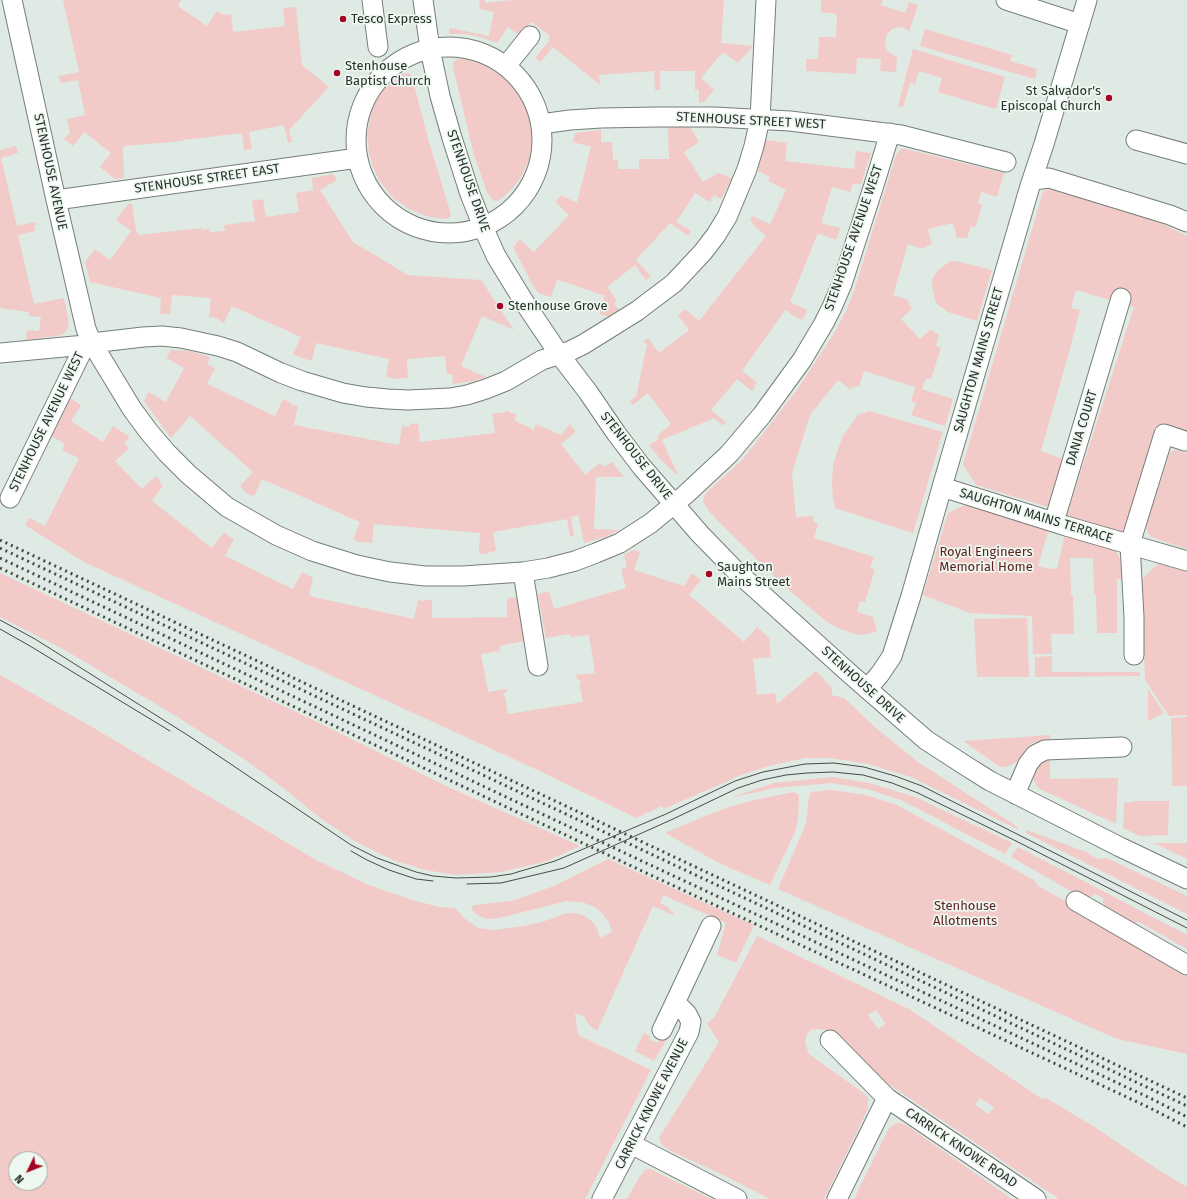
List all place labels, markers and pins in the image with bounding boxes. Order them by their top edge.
place label: Tesco Express [351,11,432,27]
marker: Tesco Express [338,14,348,24]
place label: Stenhouse Baptist Church [345,58,431,89]
marker: Stenhouse Baptist Church [332,68,342,78]
place label: St Salvador's Episcopal Church [1001,83,1101,114]
marker: St Salvador's Episcopal Church [1104,93,1114,103]
place label: Stenhouse Grove [508,298,607,314]
marker: Stenhouse Grove [495,301,505,311]
place label: Saughton Mains Street [717,559,790,590]
marker: Saughton Mains Street [704,569,714,579]

